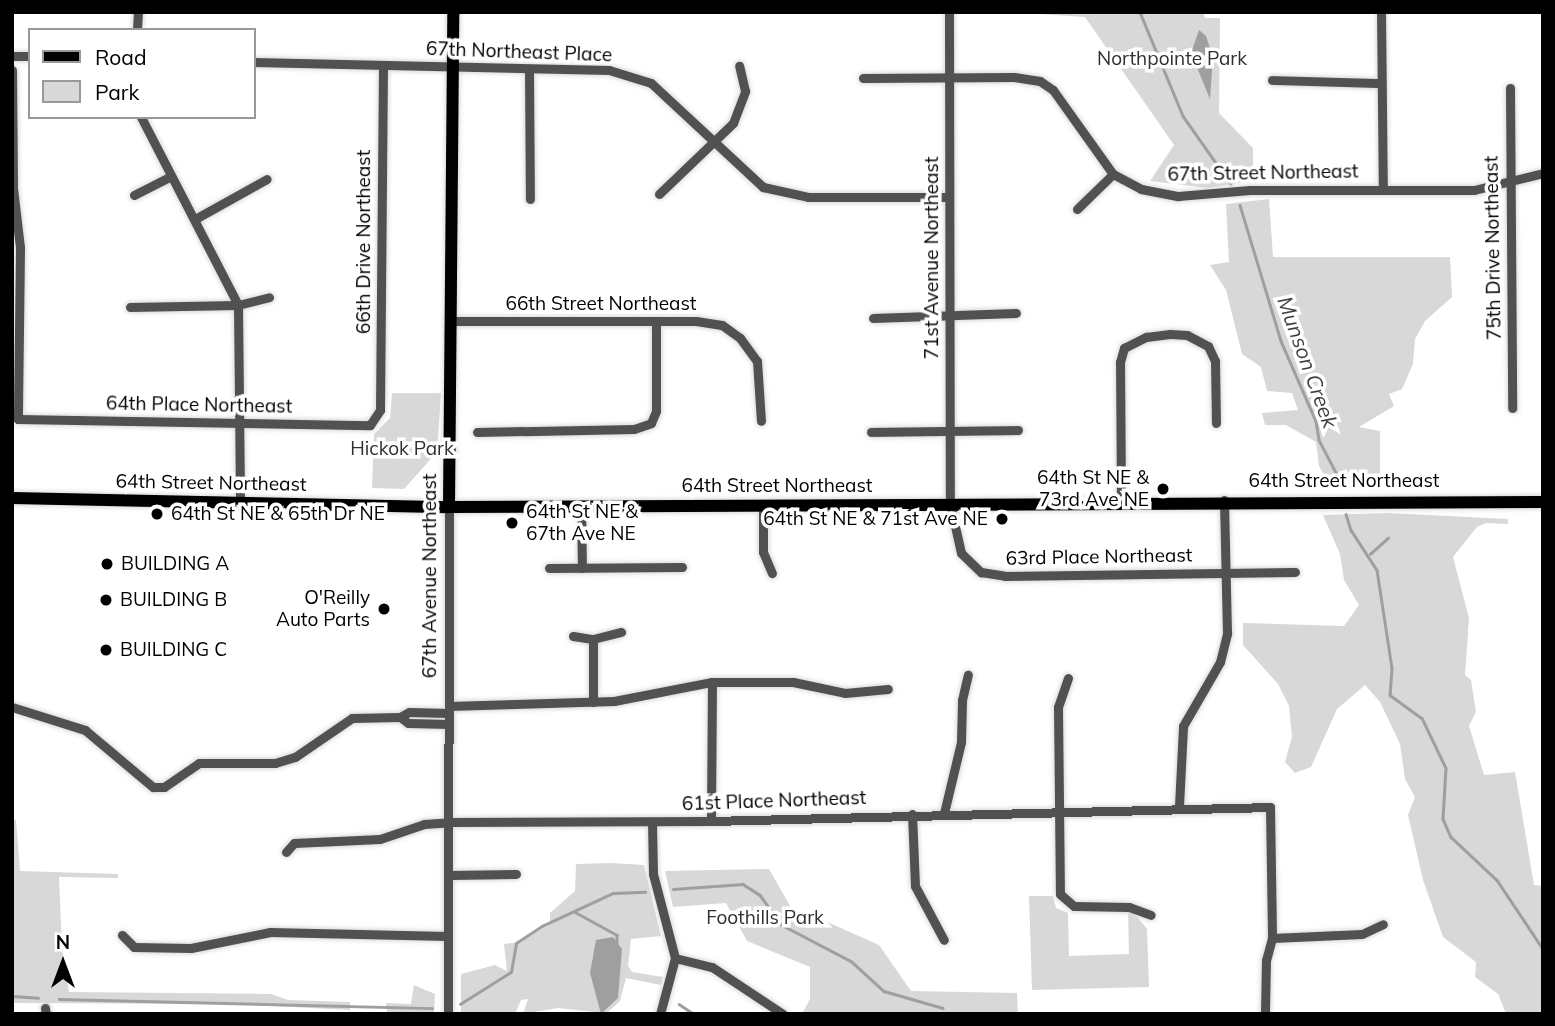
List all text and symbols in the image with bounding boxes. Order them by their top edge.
legend [28,28,256,119]
street label: 67th Northeast Place [426,37,612,67]
text: Road [95,44,146,70]
park label: Northpointe Park [1097,48,1247,70]
text: Park [95,79,139,105]
street label: 66th Drive Northeast [353,150,375,334]
street label: 75th Drive Northeast [1480,156,1506,340]
street label: 71st Avenue Northeast [921,157,943,359]
street label: 67th Street Northeast [1167,160,1359,186]
street label: 66th Street Northeast [506,293,696,315]
water label: Munson Creek [1273,293,1343,431]
street label: 64th Place Northeast [106,392,292,418]
park label: Hickok Park [350,438,454,460]
place label: 64th St NE & 73rd Ave NE [1037,467,1149,511]
street label: 64th Street Northeast [115,470,307,496]
street label: 64th Street Northeast [1249,470,1439,492]
street label: 67th Avenue Northeast [419,474,441,678]
street label: 64th Street Northeast [682,475,872,497]
marker: 64th St NE & 73rd Ave NE [1155,481,1171,497]
place label: 64th St NE & 67th Ave NE [526,501,638,545]
place label: 64th St NE & 65th Dr NE [171,503,385,525]
marker: 64th St NE & 65th Dr NE [149,506,165,522]
place label: 64th St NE & 71st Ave NE [763,508,988,530]
marker: 64th St NE & 71st Ave NE [994,511,1010,527]
marker: 64th St NE & 67th Ave NE [504,515,520,531]
street label: 63rd Place Northeast [1005,544,1193,570]
place label: BUILDING A [121,553,229,575]
marker: BUILDING A [99,556,115,572]
place label: O'Reilly Auto Parts [276,587,370,631]
place label: BUILDING B [120,589,227,611]
marker: BUILDING B [98,592,114,608]
marker: O'Reilly Auto Parts [376,601,392,617]
place label: BUILDING C [120,639,227,661]
marker: BUILDING C [98,642,114,658]
street label: 61st Place Northeast [681,786,867,816]
park label: Foothills Park [706,907,824,929]
north arrow [28,928,98,998]
text: N [56,930,70,954]

